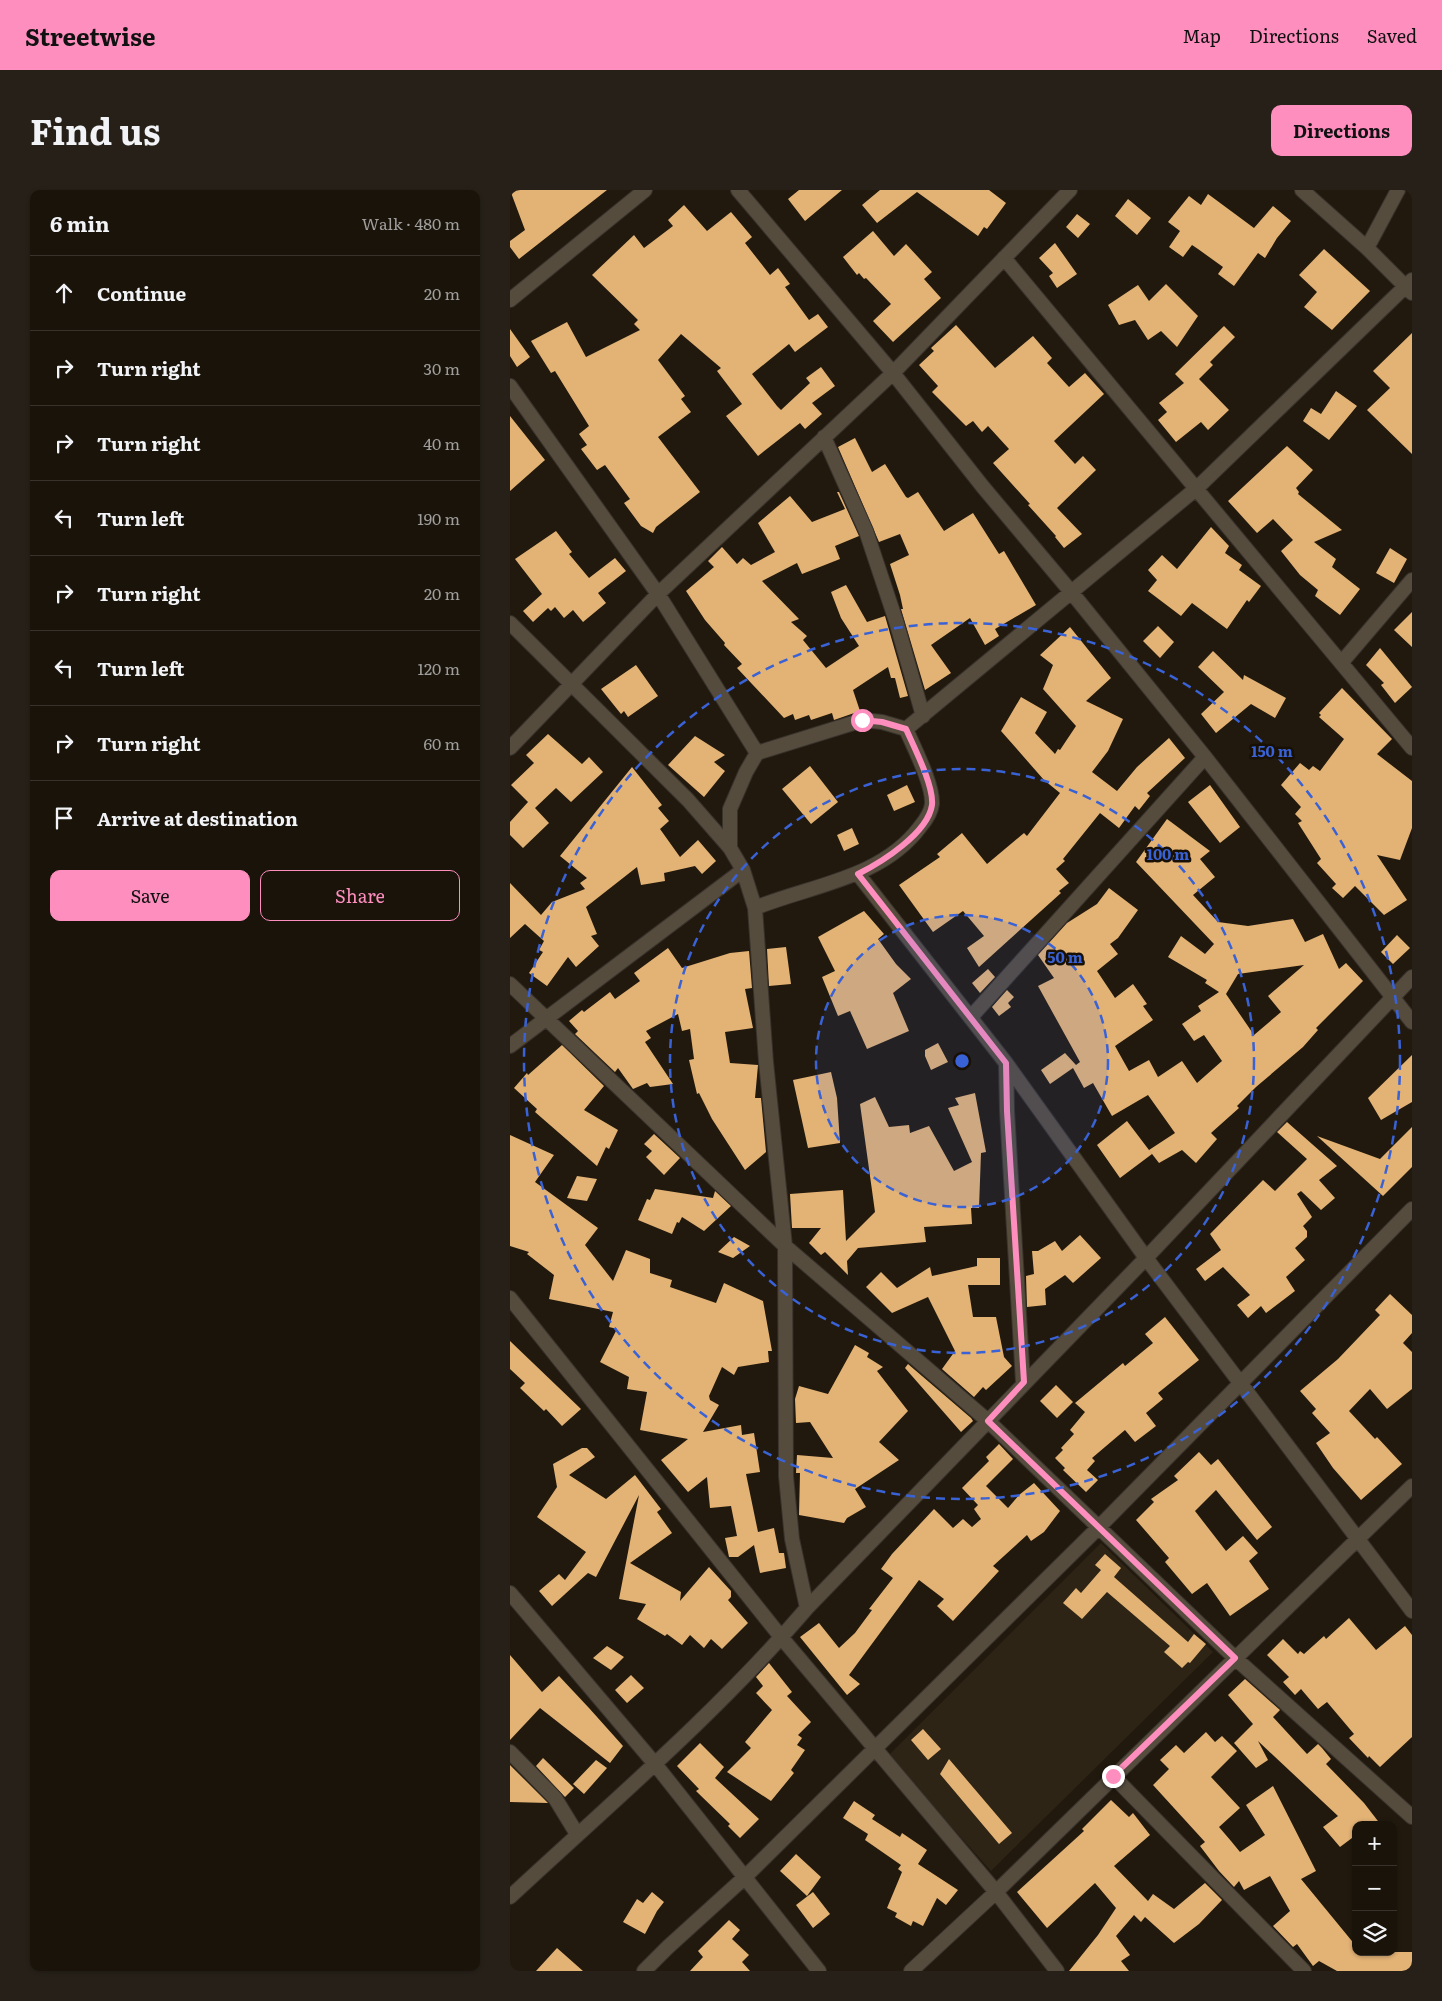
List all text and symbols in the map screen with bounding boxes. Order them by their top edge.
text: Streetwise [25,18,155,53]
text: Map [1183,22,1221,49]
text: Directions [1249,22,1339,49]
text: Saved [1367,22,1417,49]
text: Find us [30,104,160,156]
button: Directions [1271,105,1412,156]
text: 6 min [50,207,110,238]
text: Walk · 480 m [362,211,460,235]
icon: ahead [50,279,78,307]
text: Continue [97,279,186,307]
text: 20 m [424,281,460,305]
icon: right [50,354,78,382]
text: Turn right [97,354,201,382]
text: 30 m [423,356,460,380]
icon: right [50,429,78,457]
text: Turn right [97,429,201,457]
text: 40 m [423,431,460,455]
icon: left [50,504,78,532]
text: Turn left [97,504,184,532]
text: 190 m [417,506,460,530]
icon: right [50,579,78,607]
text: Turn right [97,579,201,607]
text: 20 m [424,581,460,605]
icon: left [50,654,78,682]
text: Turn left [97,654,184,682]
text: 120 m [417,656,460,680]
route start [851,709,874,732]
icon: right [50,729,78,757]
text: Turn right [97,729,201,757]
text: 60 m [423,731,460,755]
text: 150 m [1251,739,1293,762]
icon: arrive [50,804,78,832]
text: Arrive at destination [97,804,298,832]
text: 100 m [1147,842,1189,865]
button: Save [50,870,250,921]
button: Share [260,870,460,921]
text: 50 m [1047,945,1083,968]
centre of rings [953,1052,971,1070]
route end [1102,1765,1125,1788]
map controls [1352,1821,1397,1956]
button: + [1352,1821,1397,1866]
button: − [1352,1866,1397,1911]
button: layers [1352,1911,1397,1956]

